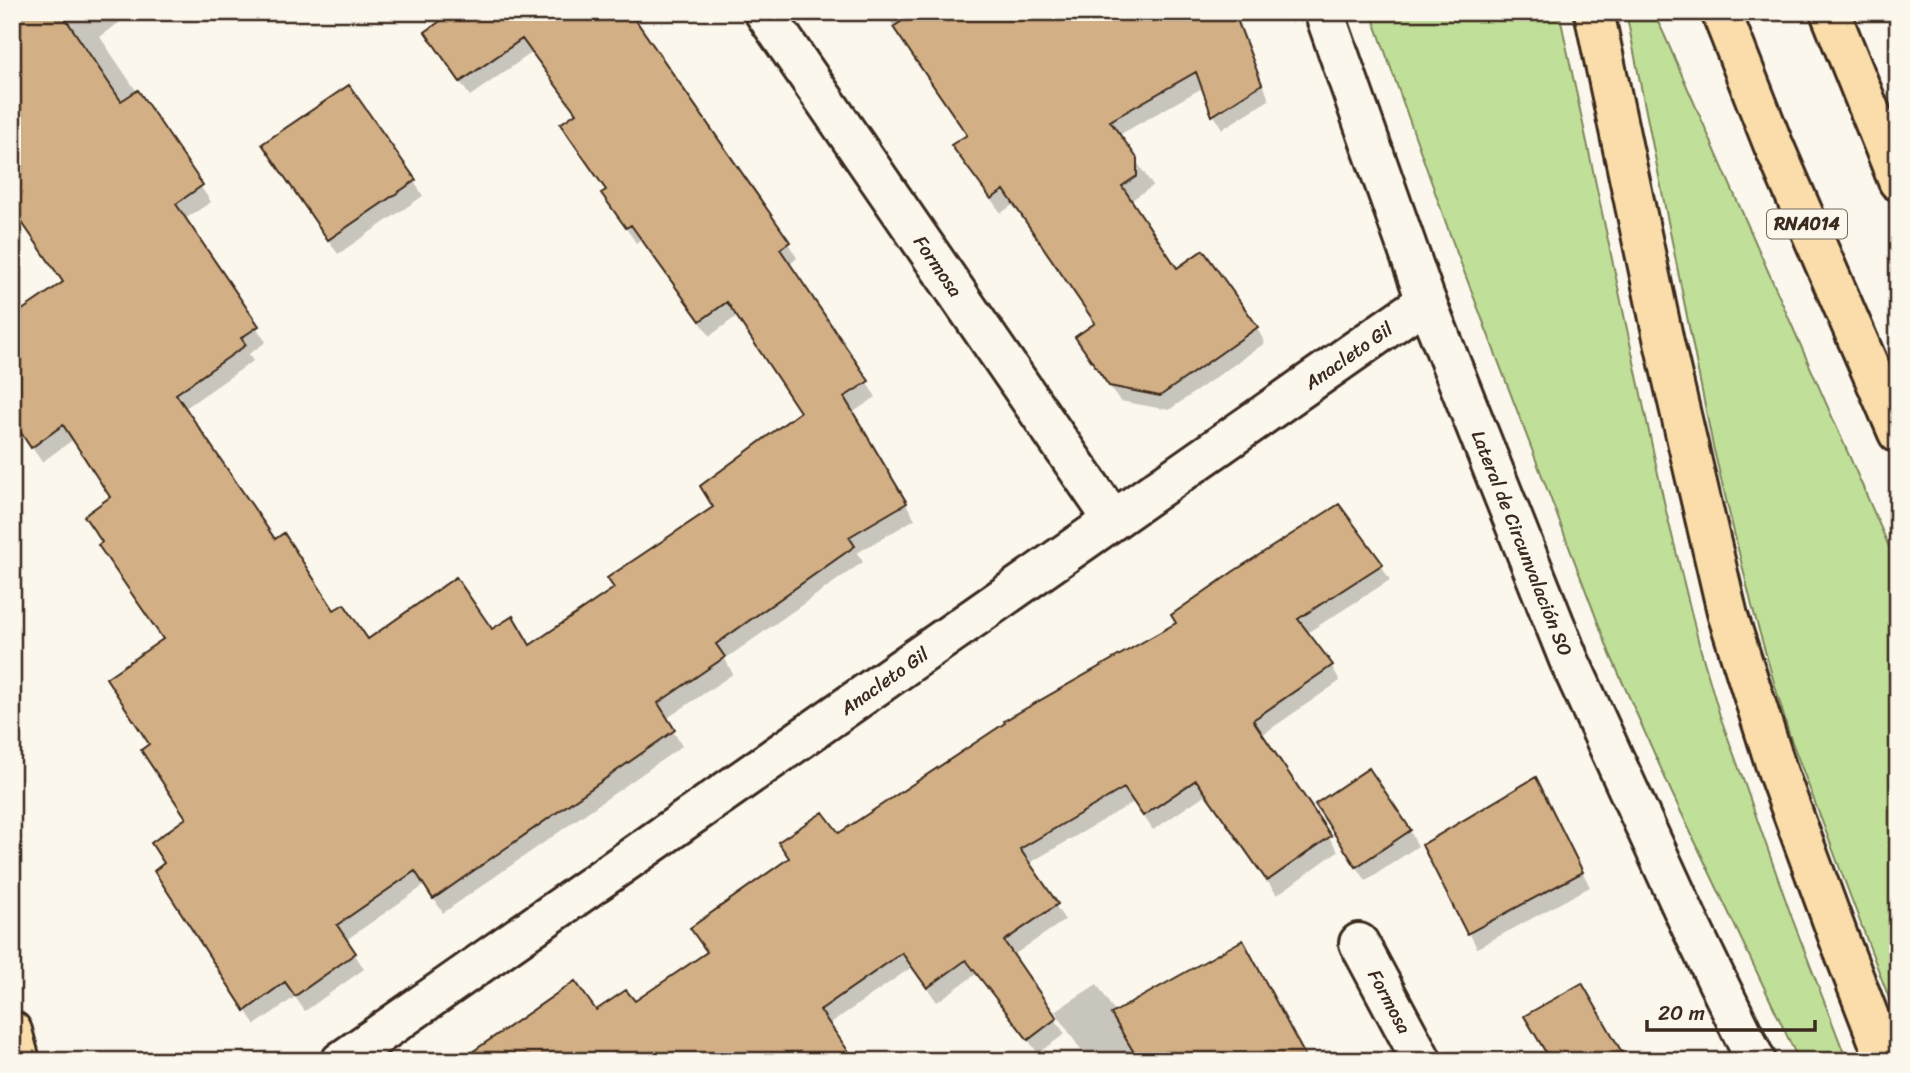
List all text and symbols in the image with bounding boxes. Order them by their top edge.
road number: RNA014 [1767,210,1847,238]
street label: Formosa [905,228,972,304]
street label: Anacleto Gil [1297,313,1400,399]
street label: Lateral de Circunvalación SO [1462,425,1582,661]
street label: Anacleto Gil [832,638,936,724]
street label: Formosa [1359,963,1421,1040]
scale bar [1647,989,1815,1033]
text: 20 m [1658,994,1705,1032]

